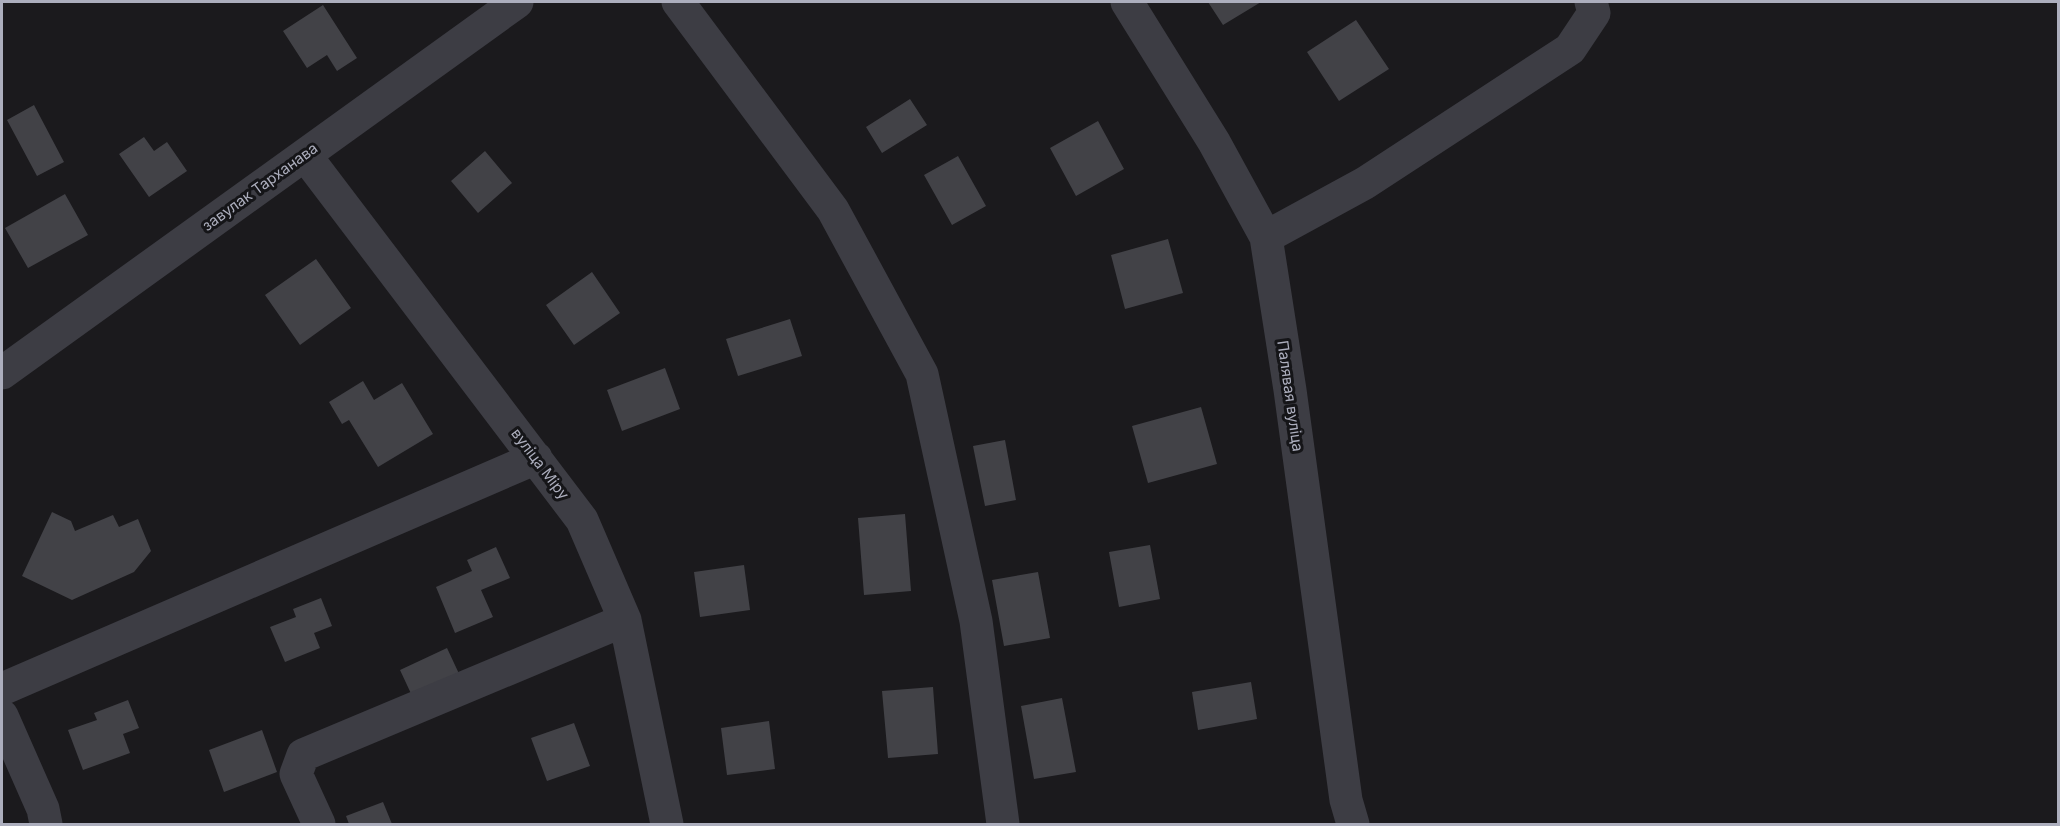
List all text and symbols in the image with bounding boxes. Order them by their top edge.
street label: завулак Тарханава [198,138,321,235]
street label: Палявая вуліца [1273,339,1308,453]
street label: вуліца Міру [507,424,574,504]

